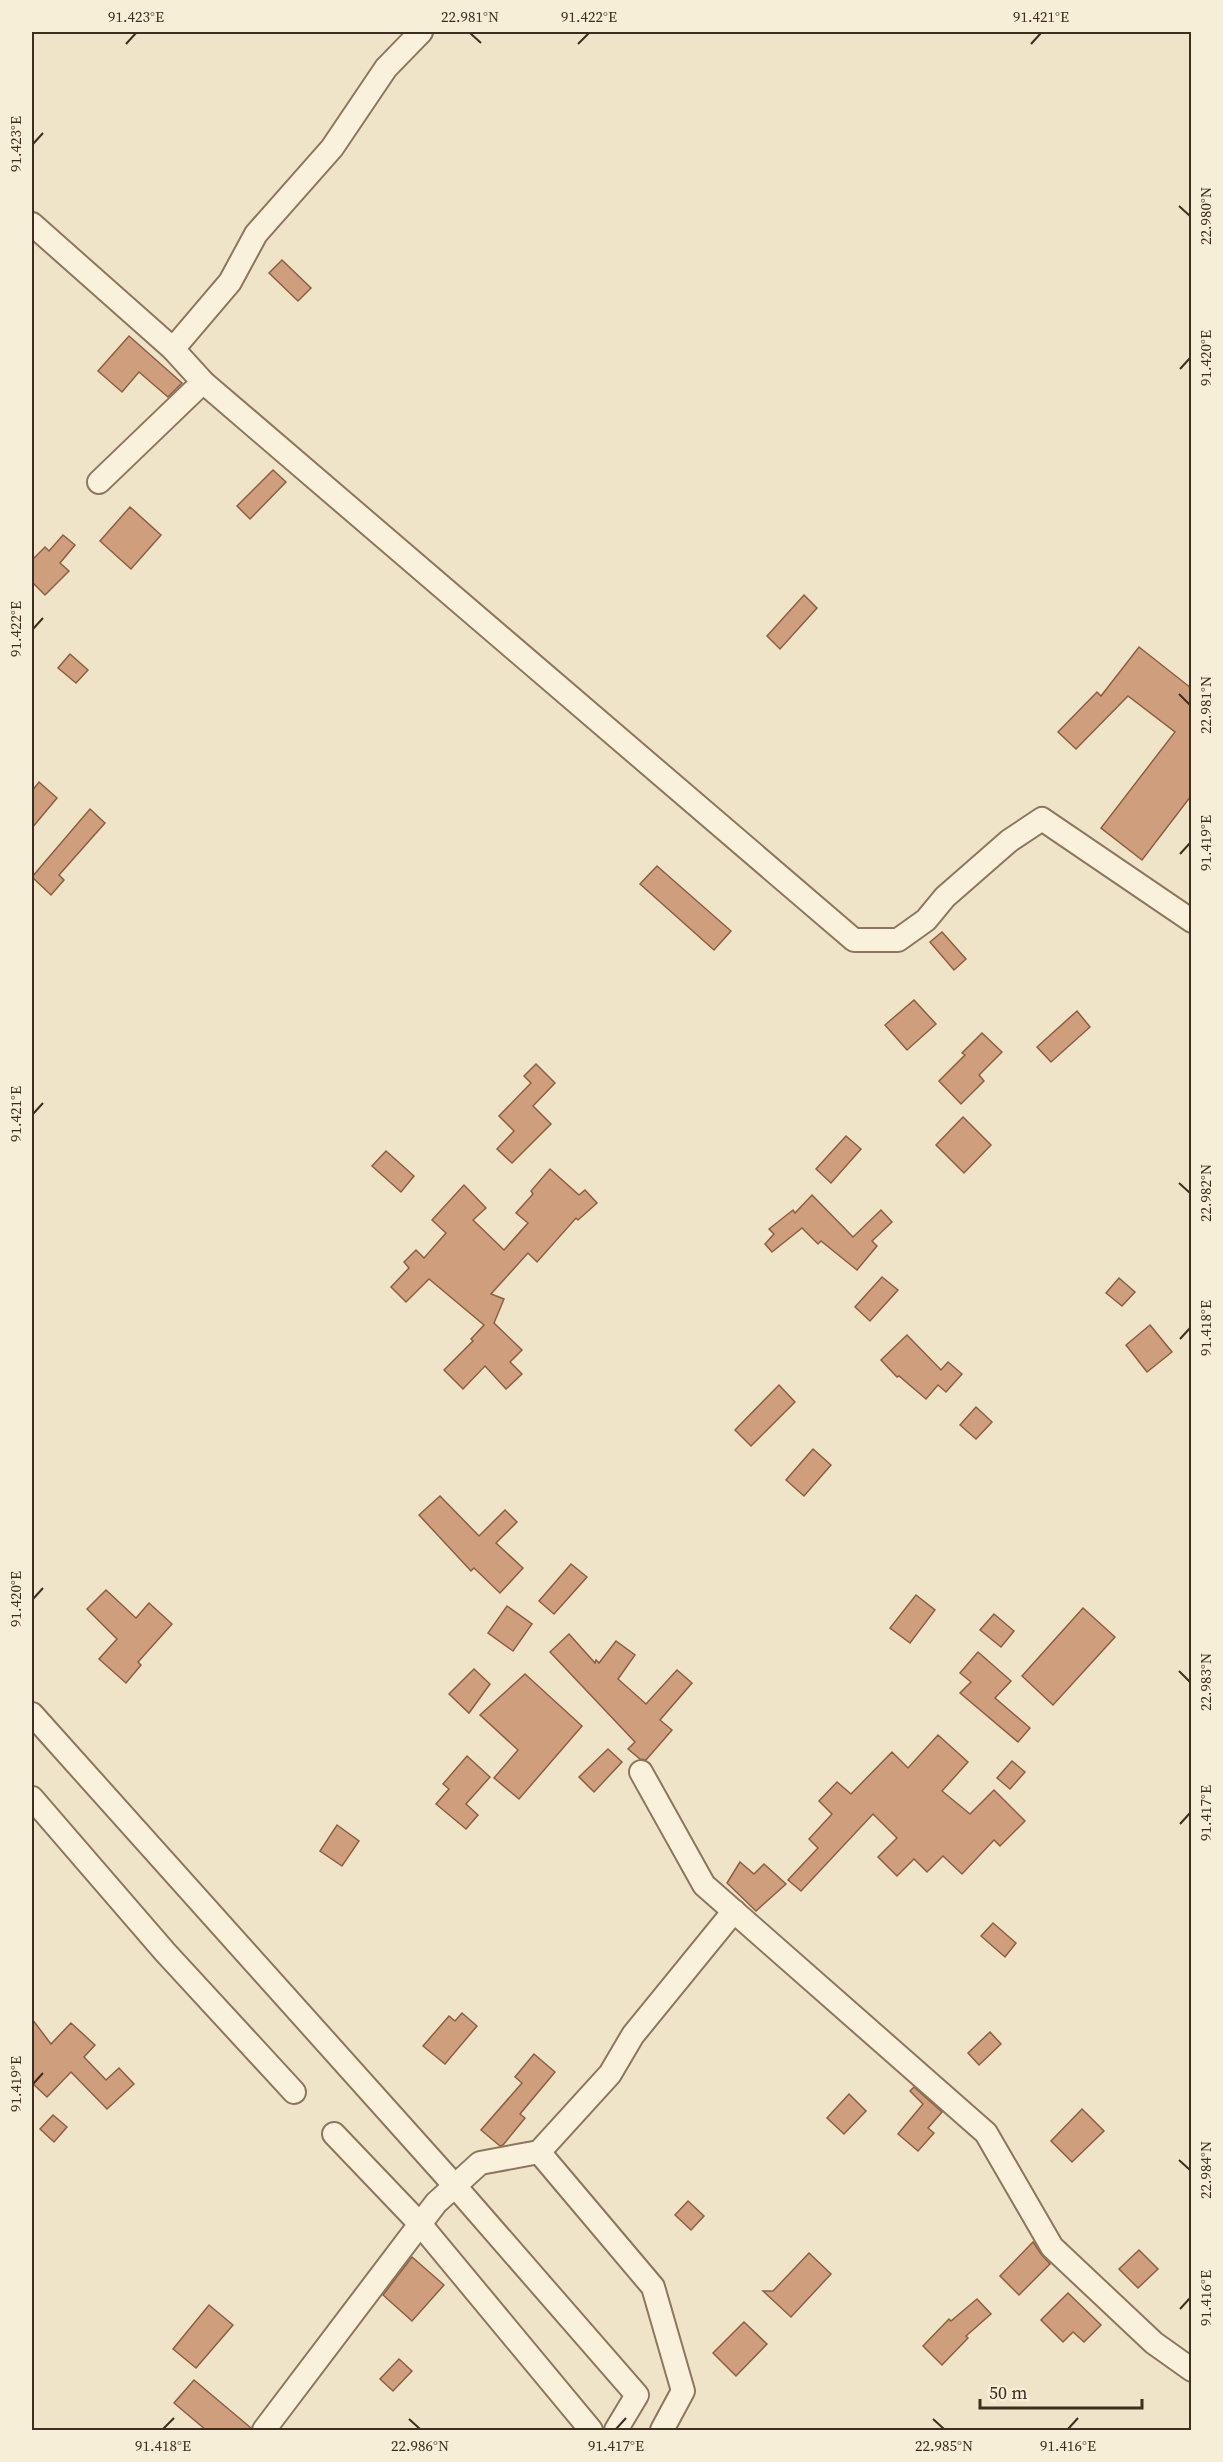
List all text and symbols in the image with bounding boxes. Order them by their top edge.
text: 91.423°E [108,6,164,27]
text: 22.981°N [441,6,499,27]
text: 91.422°E [561,6,617,27]
text: 91.421°E [1013,6,1069,27]
text: 91.423°E [5,116,26,172]
text: 22.980°N [1195,187,1216,245]
text: 91.420°E [1195,330,1216,386]
text: 91.422°E [5,601,26,657]
text: 22.981°N [1195,676,1216,734]
text: 91.419°E [1195,815,1216,871]
text: 91.421°E [5,1086,26,1142]
text: 22.982°N [1195,1164,1216,1222]
text: 91.418°E [1195,1300,1216,1356]
text: 91.420°E [5,1571,26,1627]
text: 22.983°N [1195,1653,1216,1711]
text: 91.417°E [1195,1785,1216,1841]
text: 91.419°E [5,2056,26,2112]
text: 22.984°N [1195,2141,1216,2199]
text: 91.416°E [1195,2270,1216,2326]
scale bar [980,2372,1142,2410]
text: 50 m [989,2380,1027,2405]
text: 91.418°E [135,2435,191,2456]
text: 22.986°N [391,2435,449,2456]
text: 91.417°E [588,2435,644,2456]
text: 22.985°N [915,2435,973,2456]
text: 91.416°E [1040,2435,1096,2456]

